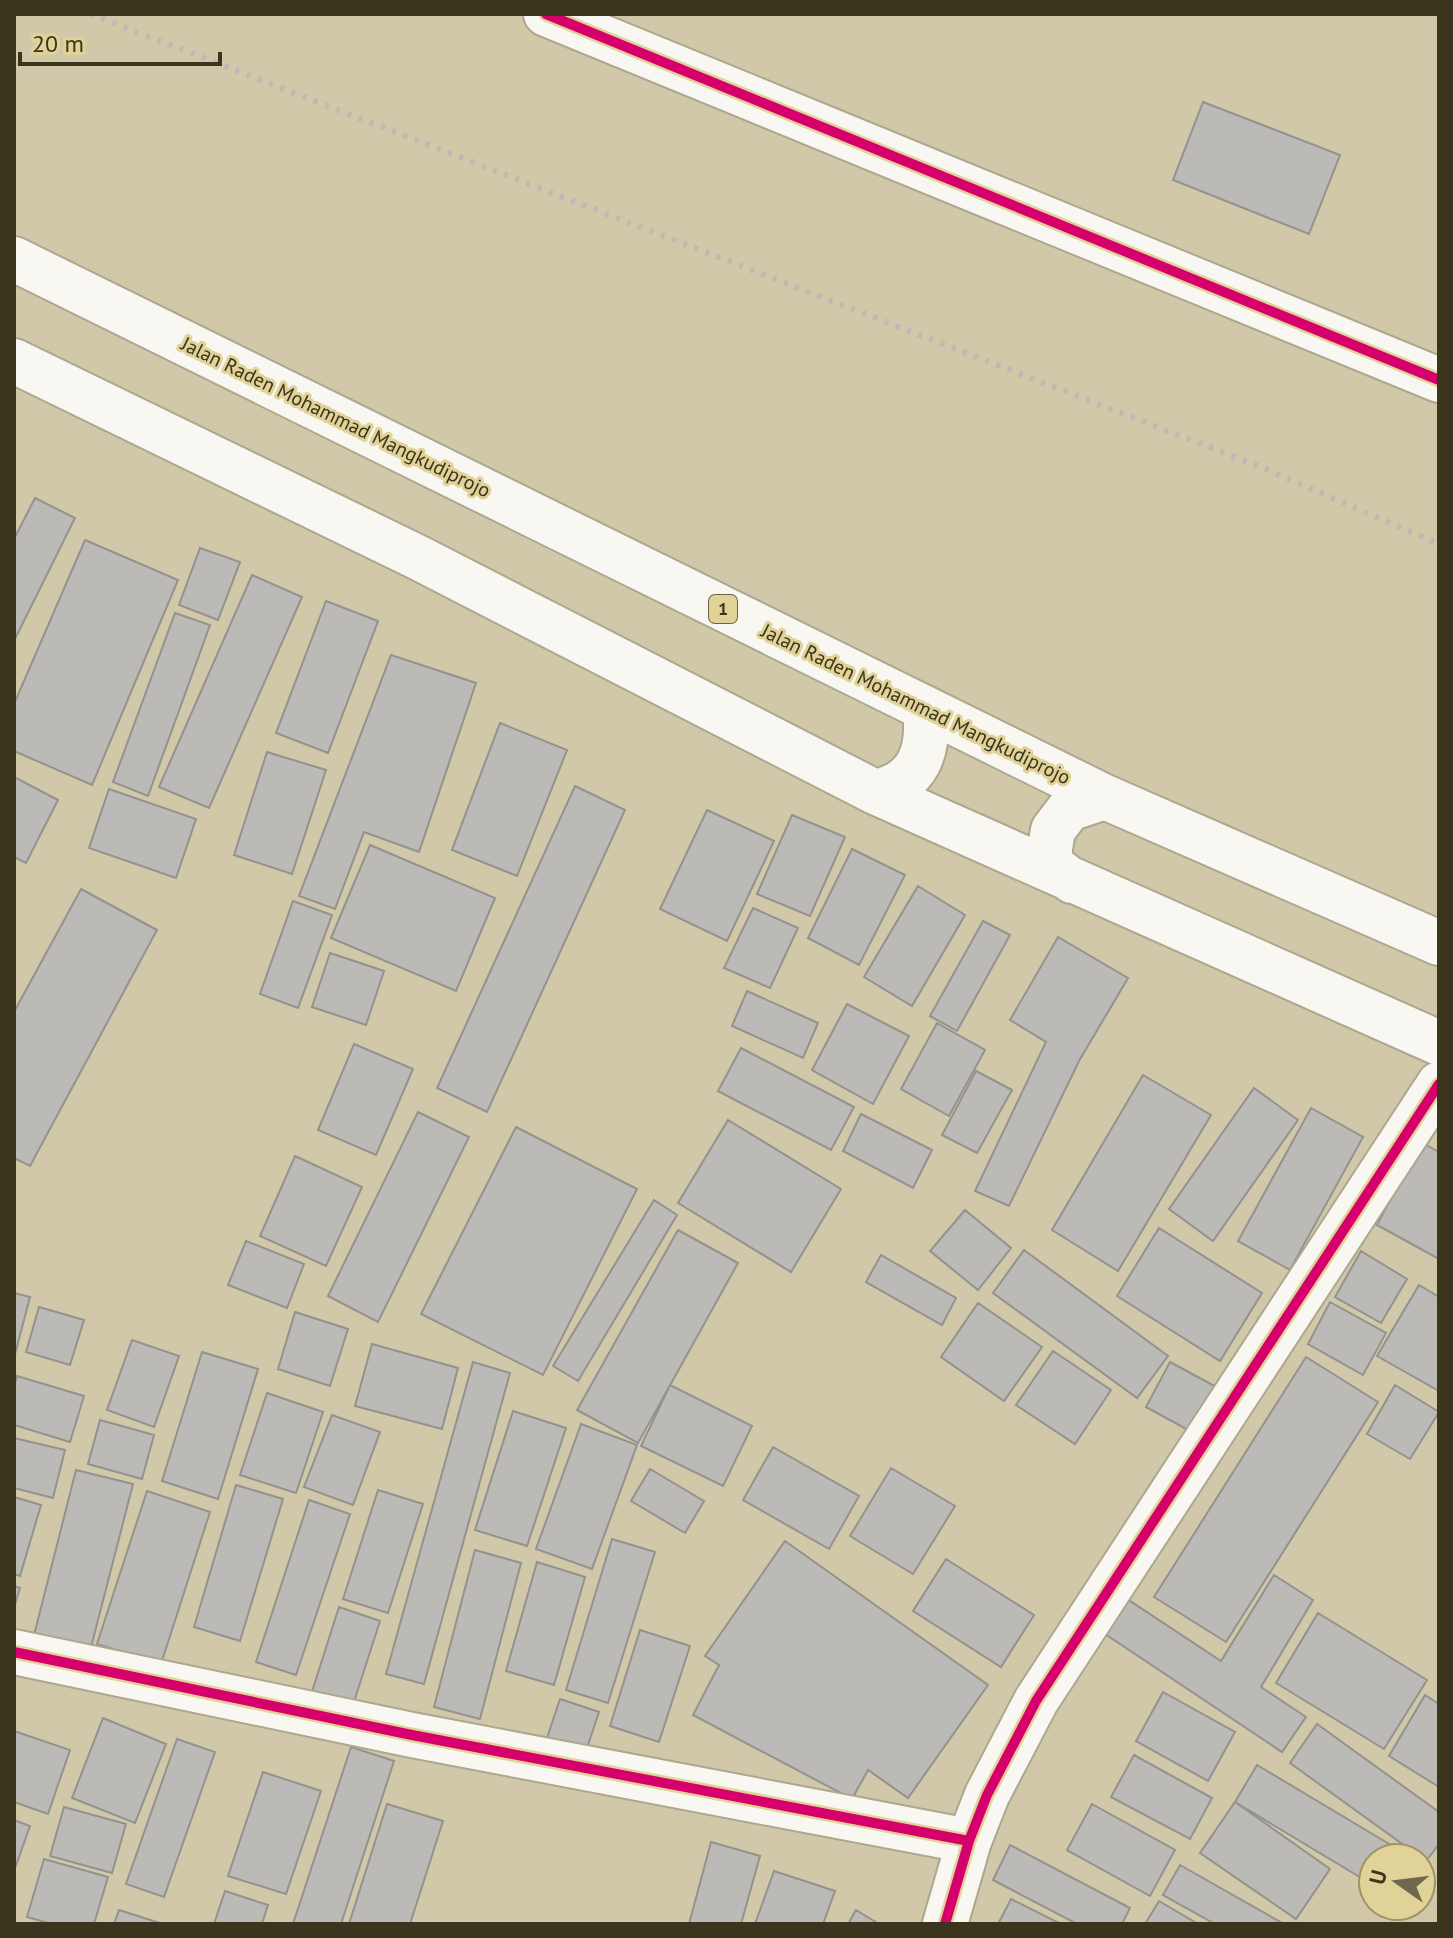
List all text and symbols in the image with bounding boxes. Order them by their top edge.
scale bar [20,16,220,66]
text: 20 m [32,28,84,59]
street label: Jalan Raden Mohammad Mangkudiprojo [176,330,495,503]
road number: 1 [709,595,737,623]
street label: Jalan Raden Mohammad Mangkudiprojo [756,617,1075,790]
north arrow [1357,1842,1437,1922]
text: U [1362,1867,1393,1887]

